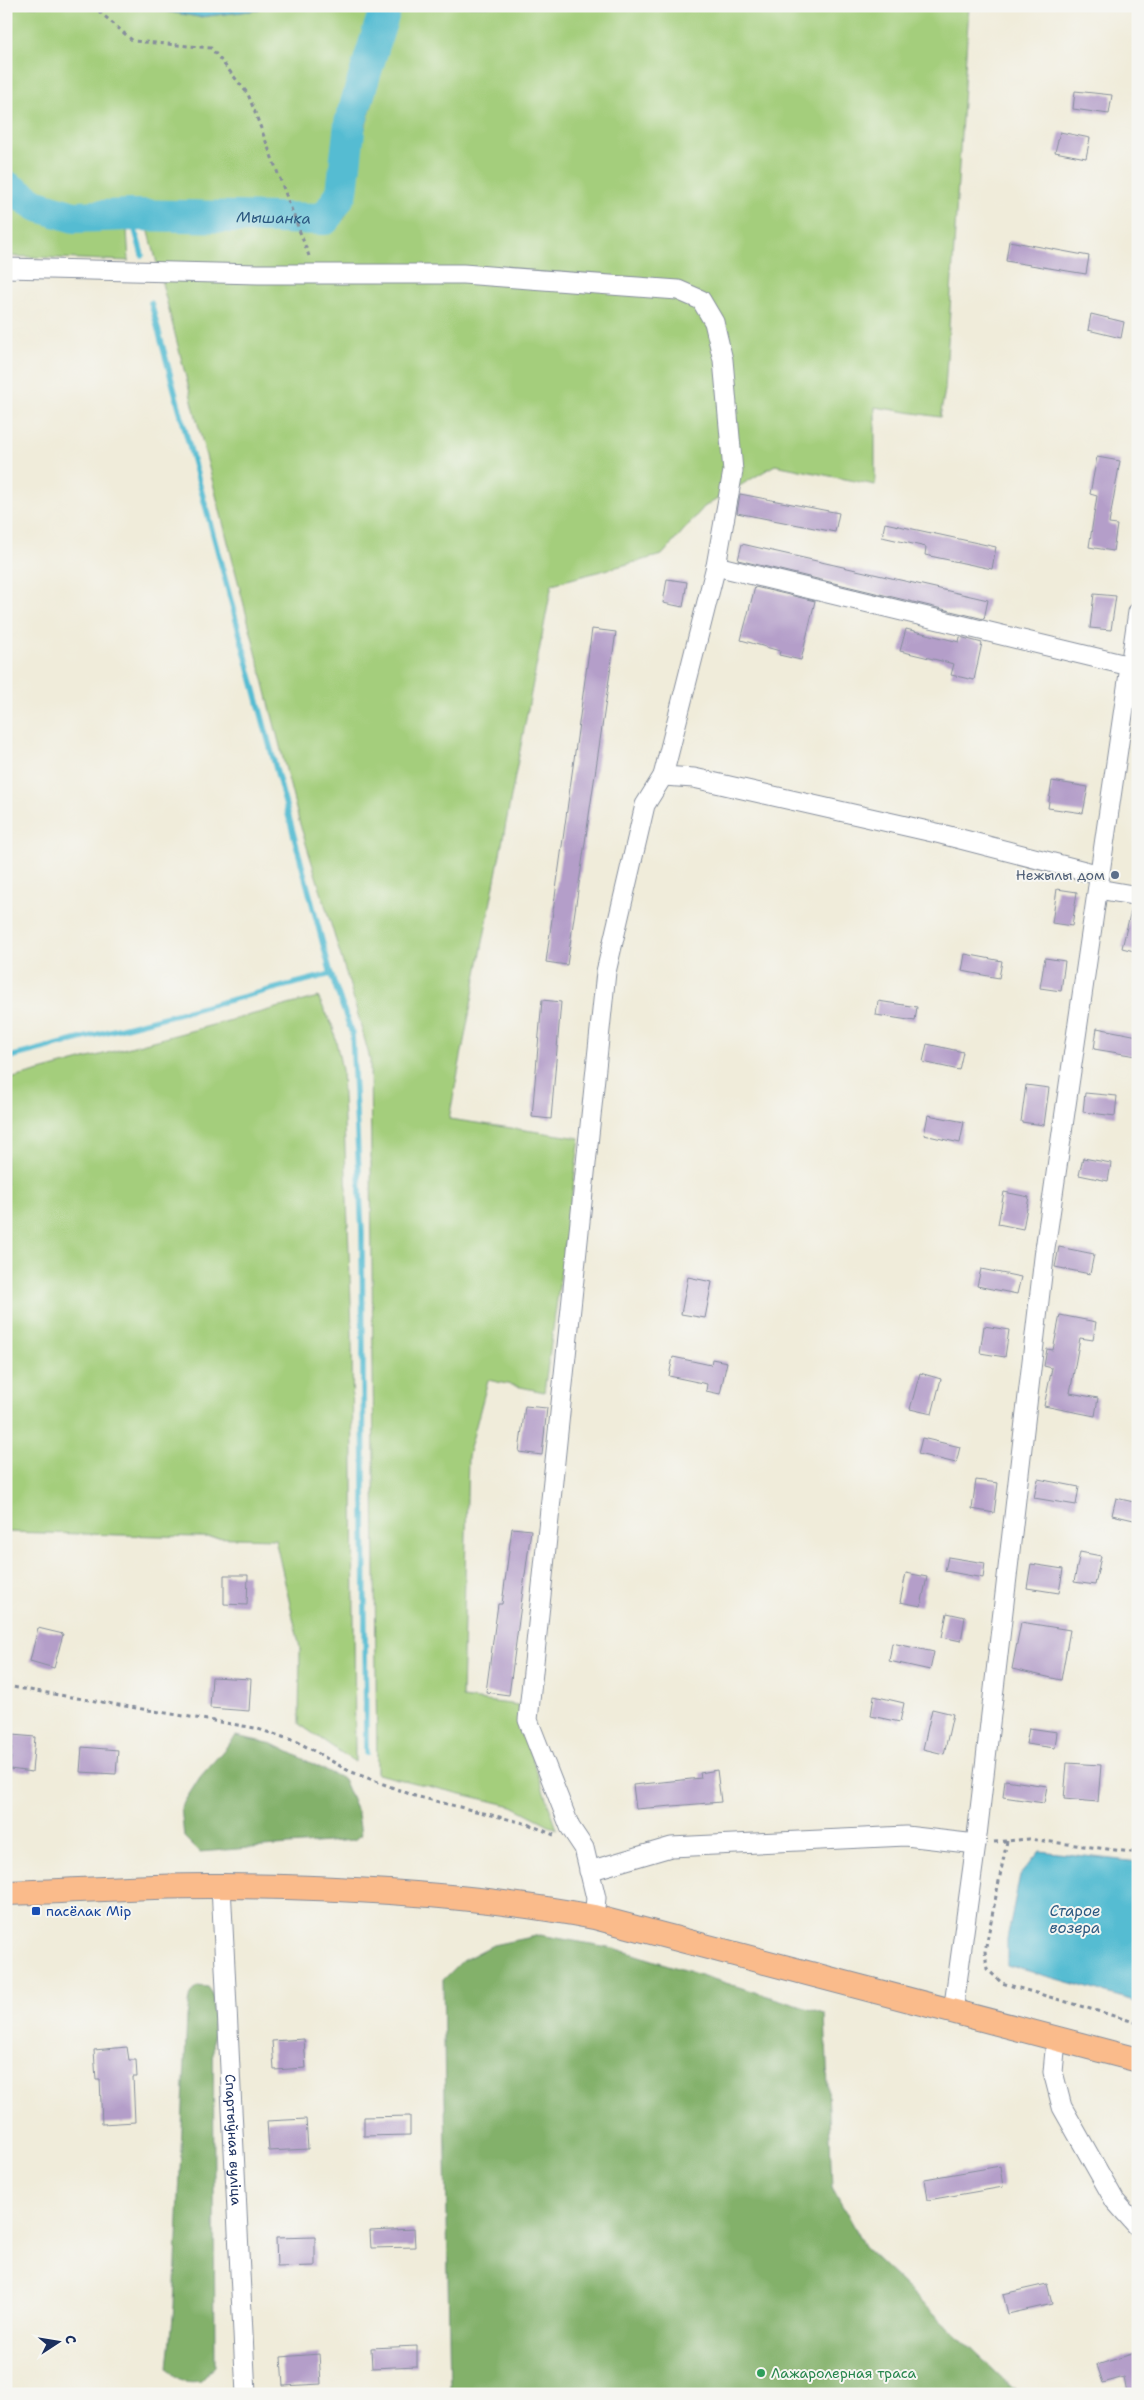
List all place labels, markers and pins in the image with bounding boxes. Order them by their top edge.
place label: Нежылы дом [1016,866,1105,884]
marker: Нежылы дом [1109,869,1121,881]
place label: пасёлак Мір [46,1902,132,1920]
marker: пасёлак Мір [30,1905,42,1917]
place label: Лажаролерная траса [771,2364,917,2382]
marker: Лажаролерная траса [755,2367,767,2379]

